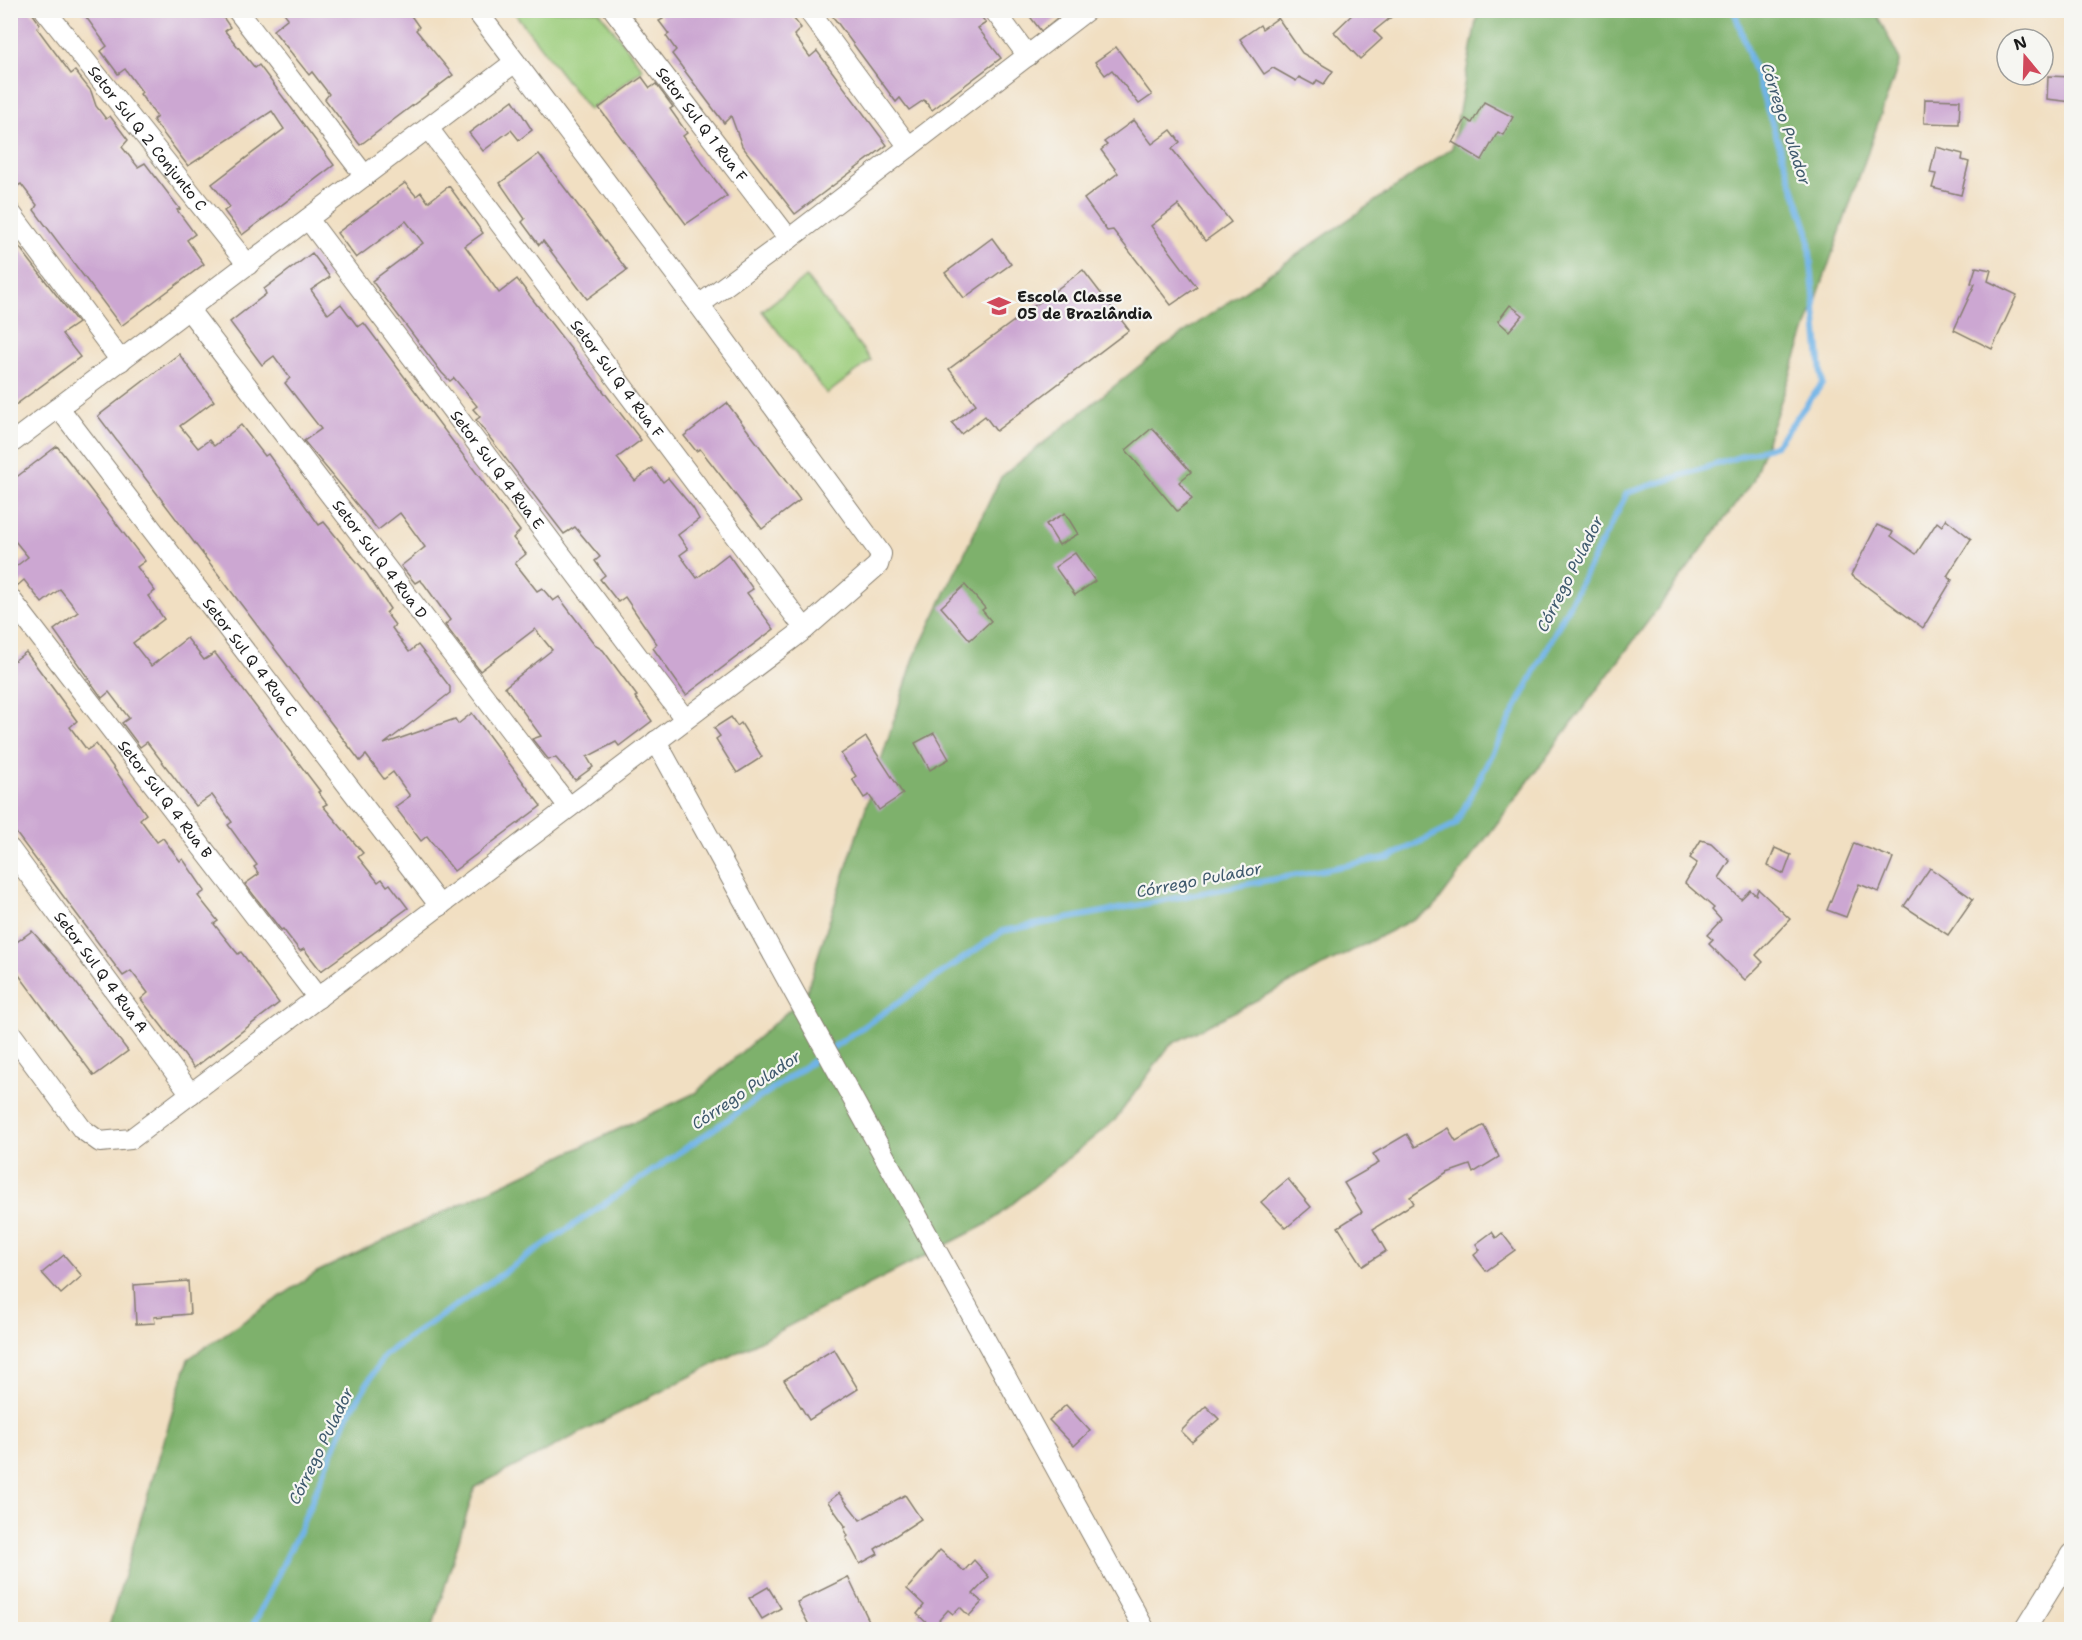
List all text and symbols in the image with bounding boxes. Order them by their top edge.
north arrow [1995,27,2055,87]
text: N [2011,31,2030,55]
water label: Córrego Pulador [1756,60,1816,188]
street label: Setor Sul Q 2 Conjunto C [83,62,211,215]
street label: Setor Sul Q 1 Rua F [651,63,752,186]
place label: Escola Classe 05 de Brazlândia [1017,287,1153,324]
school or university icon: Escola Classe 05 de Brazlândia [986,293,1012,319]
street label: Setor Sul Q 4 Rua F [566,316,668,442]
street label: Setor Sul Q 4 Rua E [446,406,548,533]
street label: Setor Sul Q 4 Rua D [328,496,432,623]
water label: Córrego Pulador [1532,512,1608,636]
street label: Setor Sul Q 4 Rua C [198,594,301,721]
street label: Setor Sul Q 4 Rua B [113,736,217,862]
water label: Córrego Pulador [1134,857,1264,902]
street label: Setor Sul Q 4 Rua A [50,908,152,1037]
water label: Córrego Pulador [687,1045,805,1134]
water label: Córrego Pulador [284,1384,359,1508]

